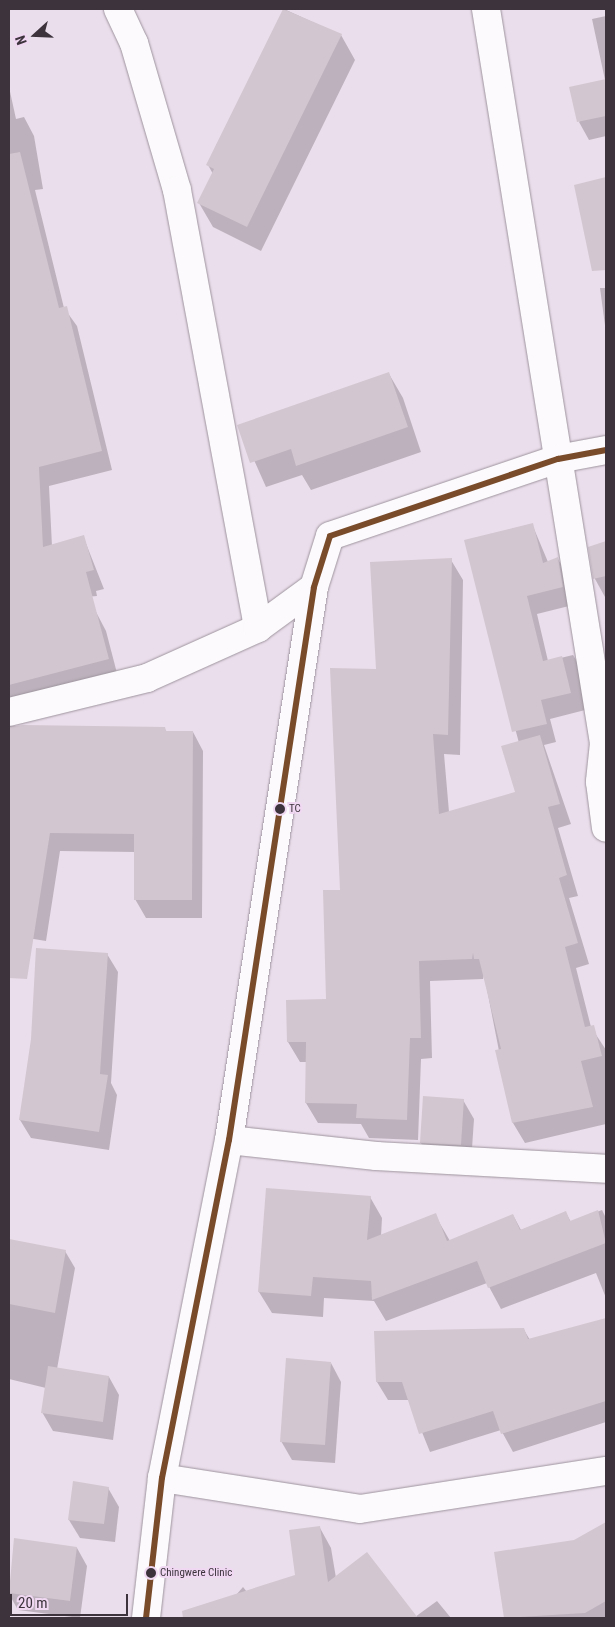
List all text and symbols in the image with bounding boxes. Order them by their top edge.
north arrow [10,10,60,60]
text: N [12,33,30,47]
place label: TC [289,802,301,816]
marker: TC [275,804,285,814]
place label: Chingwere Clinic [160,1566,232,1580]
marker: Chingwere Clinic [146,1568,156,1578]
scale bar [12,1584,130,1616]
text: 20 m [18,1594,48,1612]

